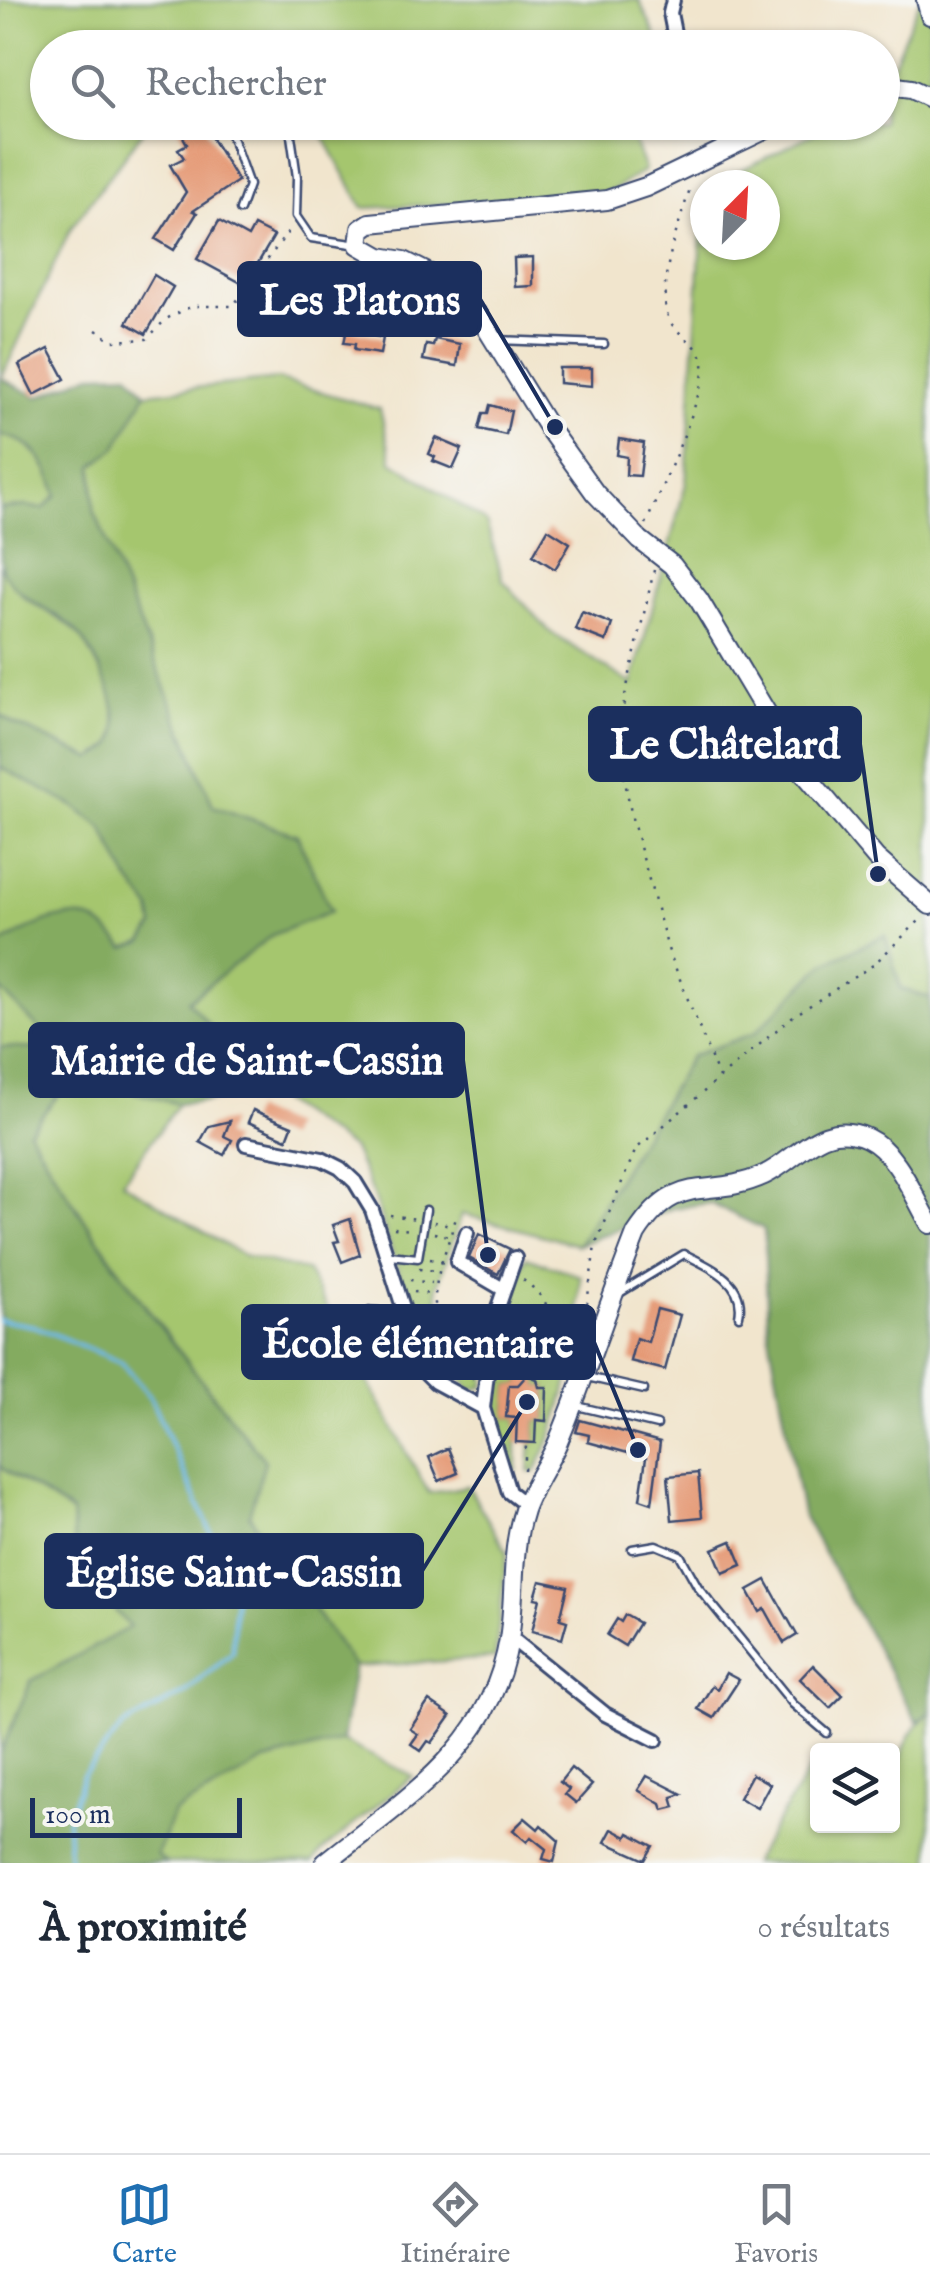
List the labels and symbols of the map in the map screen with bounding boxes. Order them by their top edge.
north arrow [690,170,780,260]
callout: Les Platons [239,263,480,335]
text: Les Platons [259,276,461,329]
callout: Le Châtelard [590,708,860,780]
text: Le Châtelard [610,720,842,773]
callout: Mairie de Saint-Cassin [30,1024,463,1096]
text: Mairie de Saint-Cassin [50,1036,444,1089]
callout: École élémentaire [243,1306,594,1378]
text: École élémentaire [262,1317,574,1372]
callout: Église Saint-Cassin [46,1535,422,1607]
text: Église Saint-Cassin [66,1546,402,1601]
scale bar [30,1793,242,1838]

